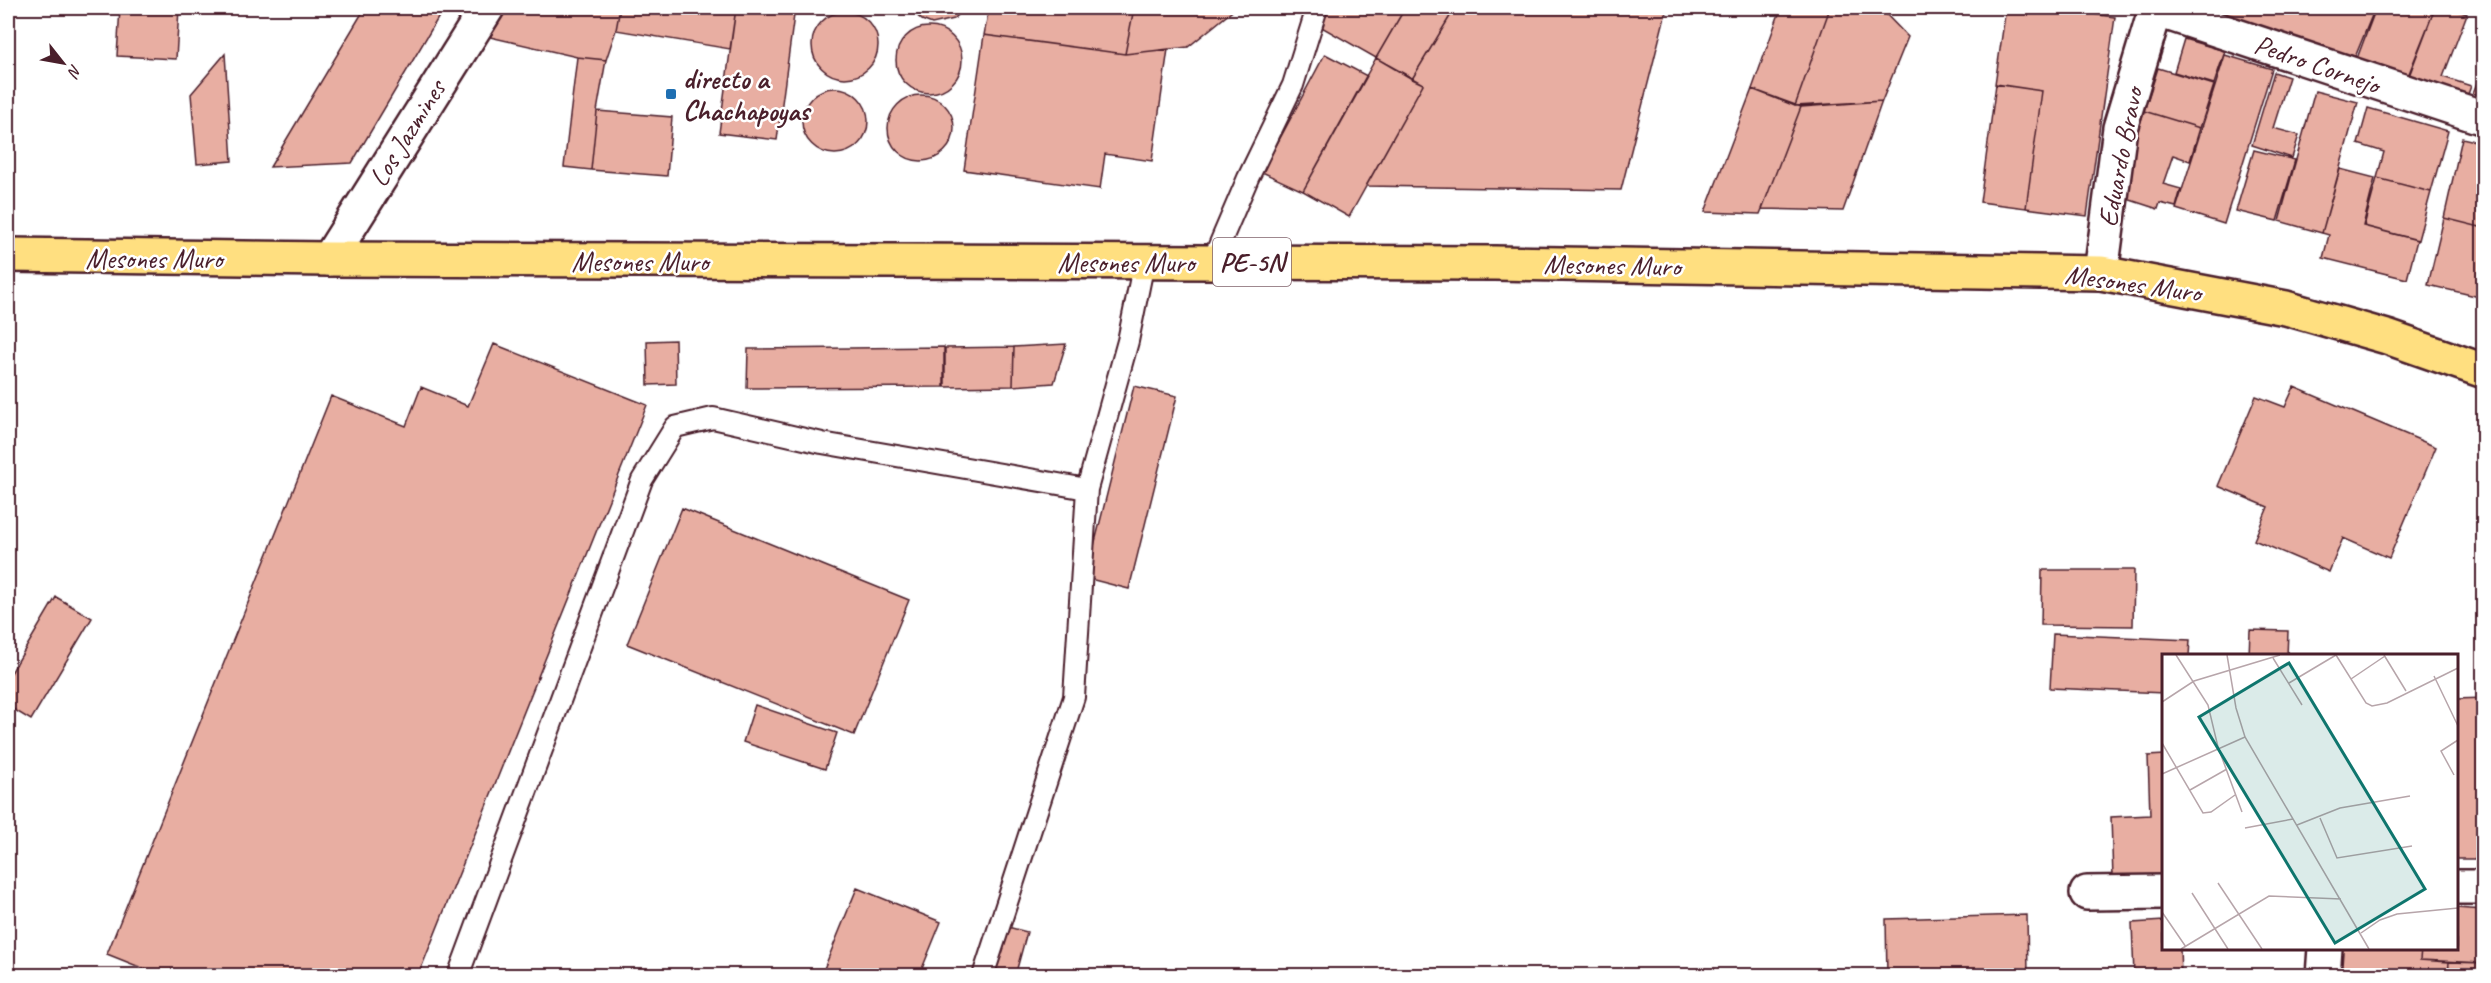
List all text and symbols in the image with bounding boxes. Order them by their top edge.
street label: Pedro Cornejo [2250,26,2387,103]
north arrow [33,33,93,93]
text: N [62,61,86,82]
place label: directo a Chachapoyas [683,61,812,129]
street label: Los Jazmines [361,71,455,193]
street label: Eduardo Bravo [2089,82,2151,229]
marker: directo a Chachapoyas [664,87,678,101]
road number: PE-5N [1213,238,1291,286]
street label: Mesones Muro [86,241,226,276]
street label: Mesones Muro [572,244,712,279]
street label: Mesones Muro [1058,245,1198,280]
street label: Mesones Muro [1543,246,1684,284]
street label: Mesones Muro [2063,256,2206,310]
inset map [2162,654,2458,950]

